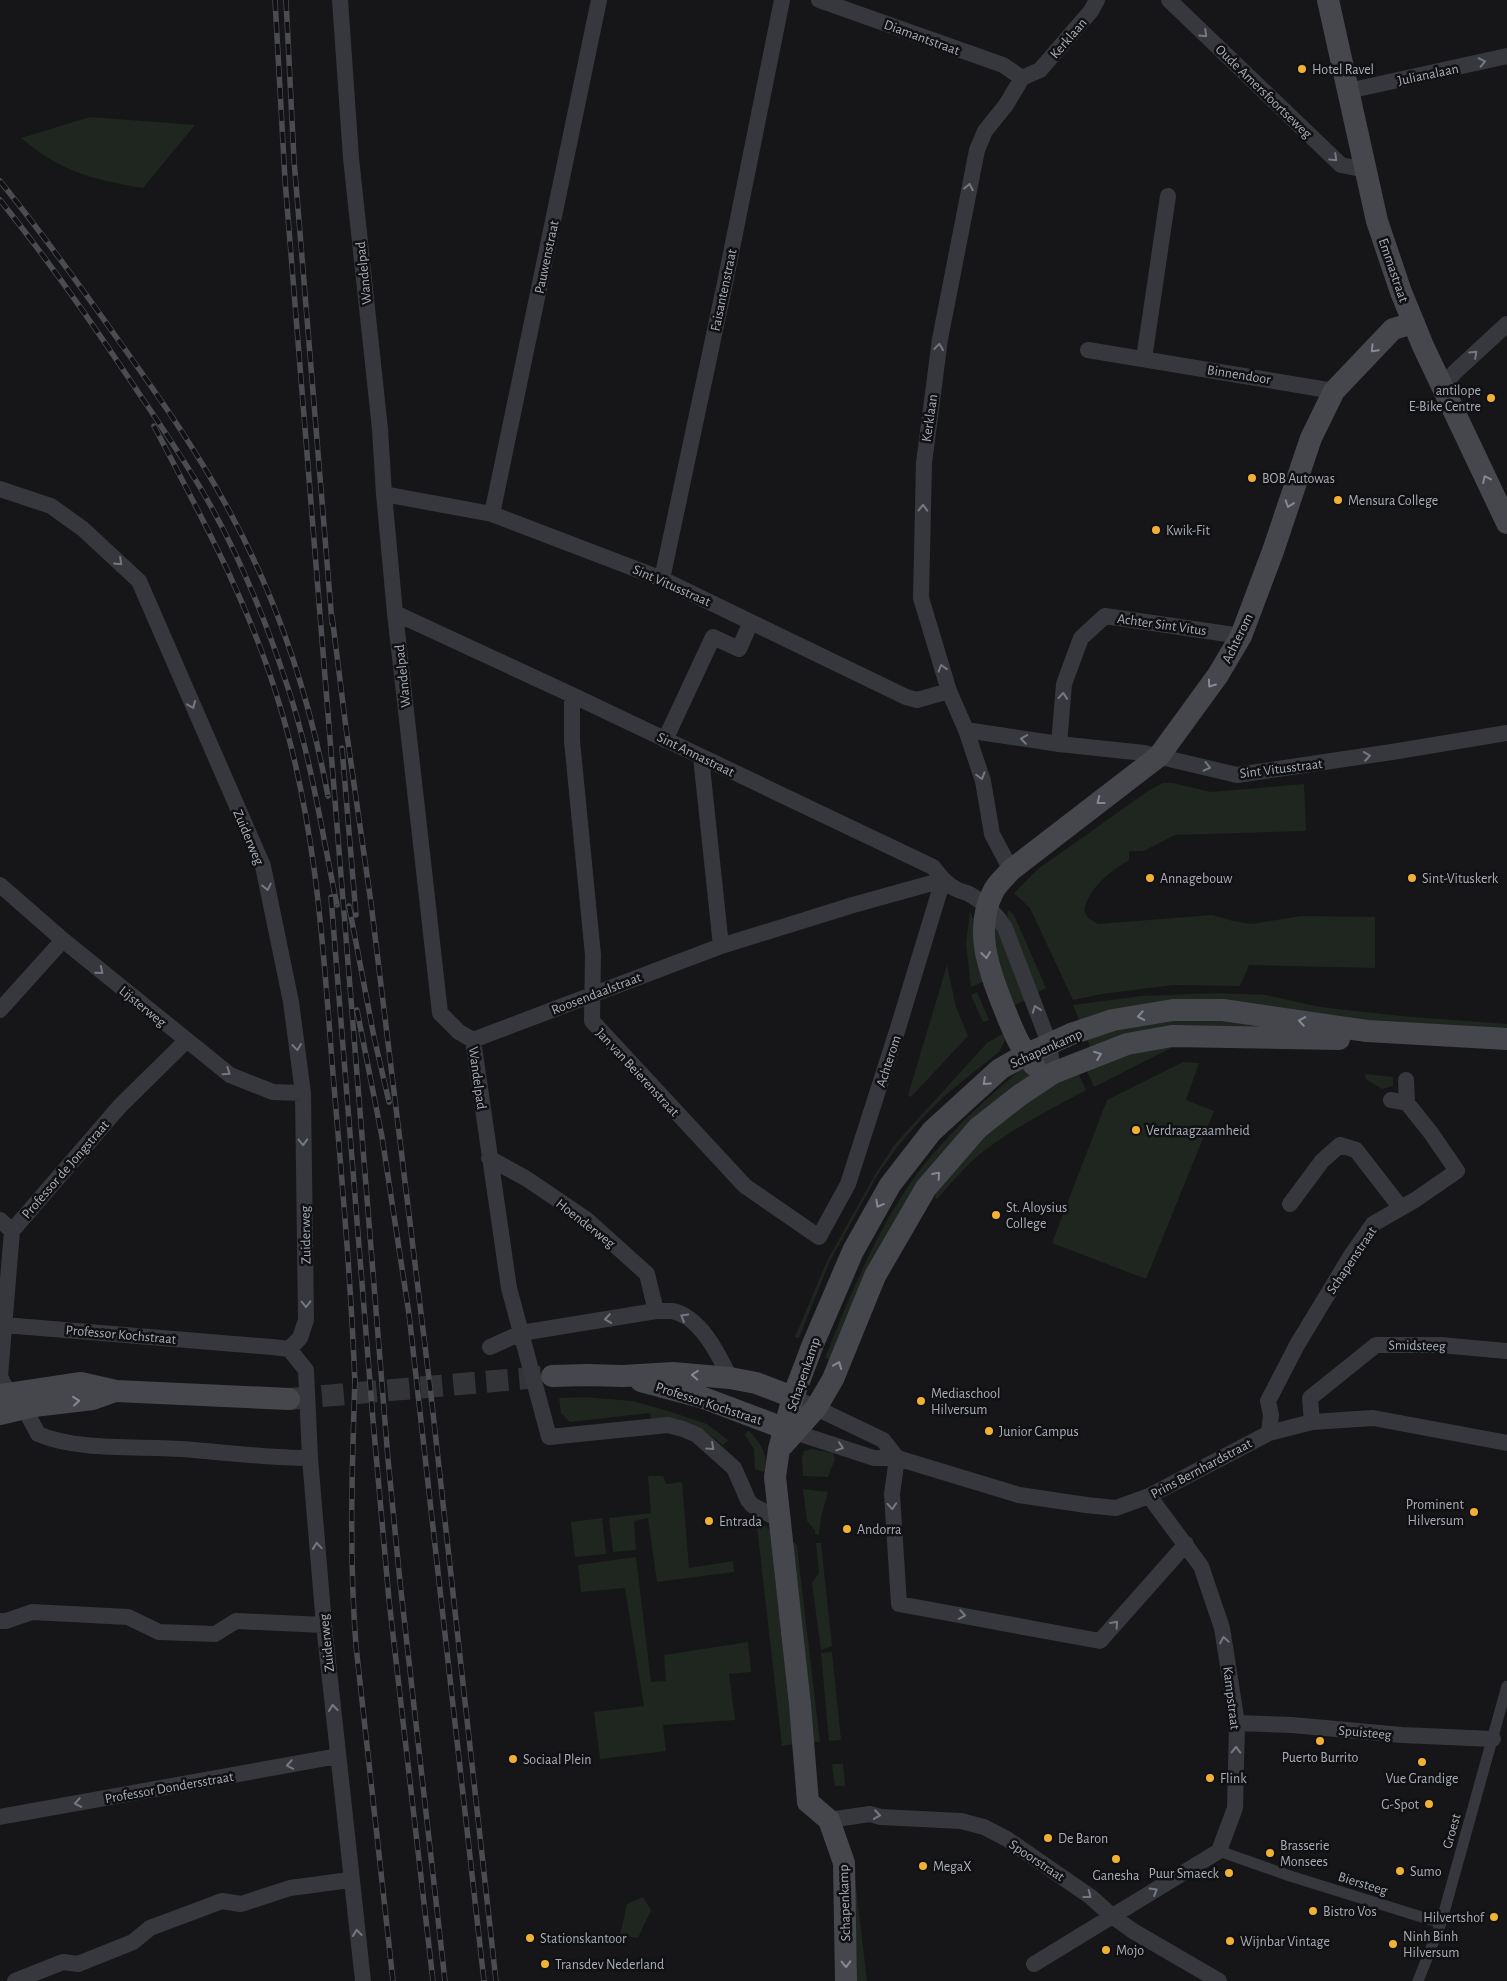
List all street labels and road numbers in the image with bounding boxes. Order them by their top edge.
street label: Kerklaan [1048,16,1090,61]
street label: Diamantstraat [882,18,962,58]
street label: Oude Amersfoortseweg [1212,42,1314,141]
street label: Julianalaan [1397,62,1460,88]
street label: Pauwenstraat [532,219,562,295]
street label: Emmastraat [1376,236,1411,305]
street label: Wandelpad [354,241,374,305]
street label: Faisantenstraat [708,247,740,333]
street label: Binnendoor [1206,363,1272,387]
street label: Kerklaan [920,393,940,443]
street label: Sint Vitusstraat [631,563,713,610]
street label: Achterom [1220,611,1256,666]
street label: Achter Sint Vitus [1116,612,1207,638]
street label: Wandelpad [393,644,413,708]
street label: Sint Annastraat [655,730,737,780]
street label: Sint Vitusstraat [1239,757,1324,781]
street label: Zuiderweg [230,808,266,867]
street label: Roosendaalstraat [550,970,644,1017]
street label: Lijsterweg [116,984,169,1030]
street label: Jan van Beierenstraat [593,1026,682,1120]
street label: Schapenkamp [1008,1027,1084,1071]
street label: Achterom [874,1034,904,1089]
street label: Wandelpad [466,1046,488,1110]
street label: Professor de Jongstraat [20,1118,112,1221]
street label: Hoenderweg [553,1197,618,1251]
street label: Zuiderweg [298,1205,314,1264]
street label: Schapenstraat [1324,1224,1380,1297]
street label: Professor Kochstraat [65,1323,177,1347]
street label: Schapenkamp [785,1336,823,1413]
street label: Smidsteeg [1388,1339,1446,1354]
street label: Professor Kochstraat [654,1380,764,1428]
street label: Prins Bernhardstraat [1149,1436,1255,1501]
street label: Zuiderweg [317,1613,337,1673]
street label: Kampstraat [1220,1666,1242,1731]
street label: Spuisteeg [1338,1724,1392,1742]
street label: Professor Dondersstraat [104,1770,235,1806]
street label: Groest [1440,1812,1464,1850]
street label: Spoorstraat [1006,1837,1067,1885]
street label: Schapenkamp [837,1864,853,1942]
street label: Biersteeg [1336,1870,1389,1898]

